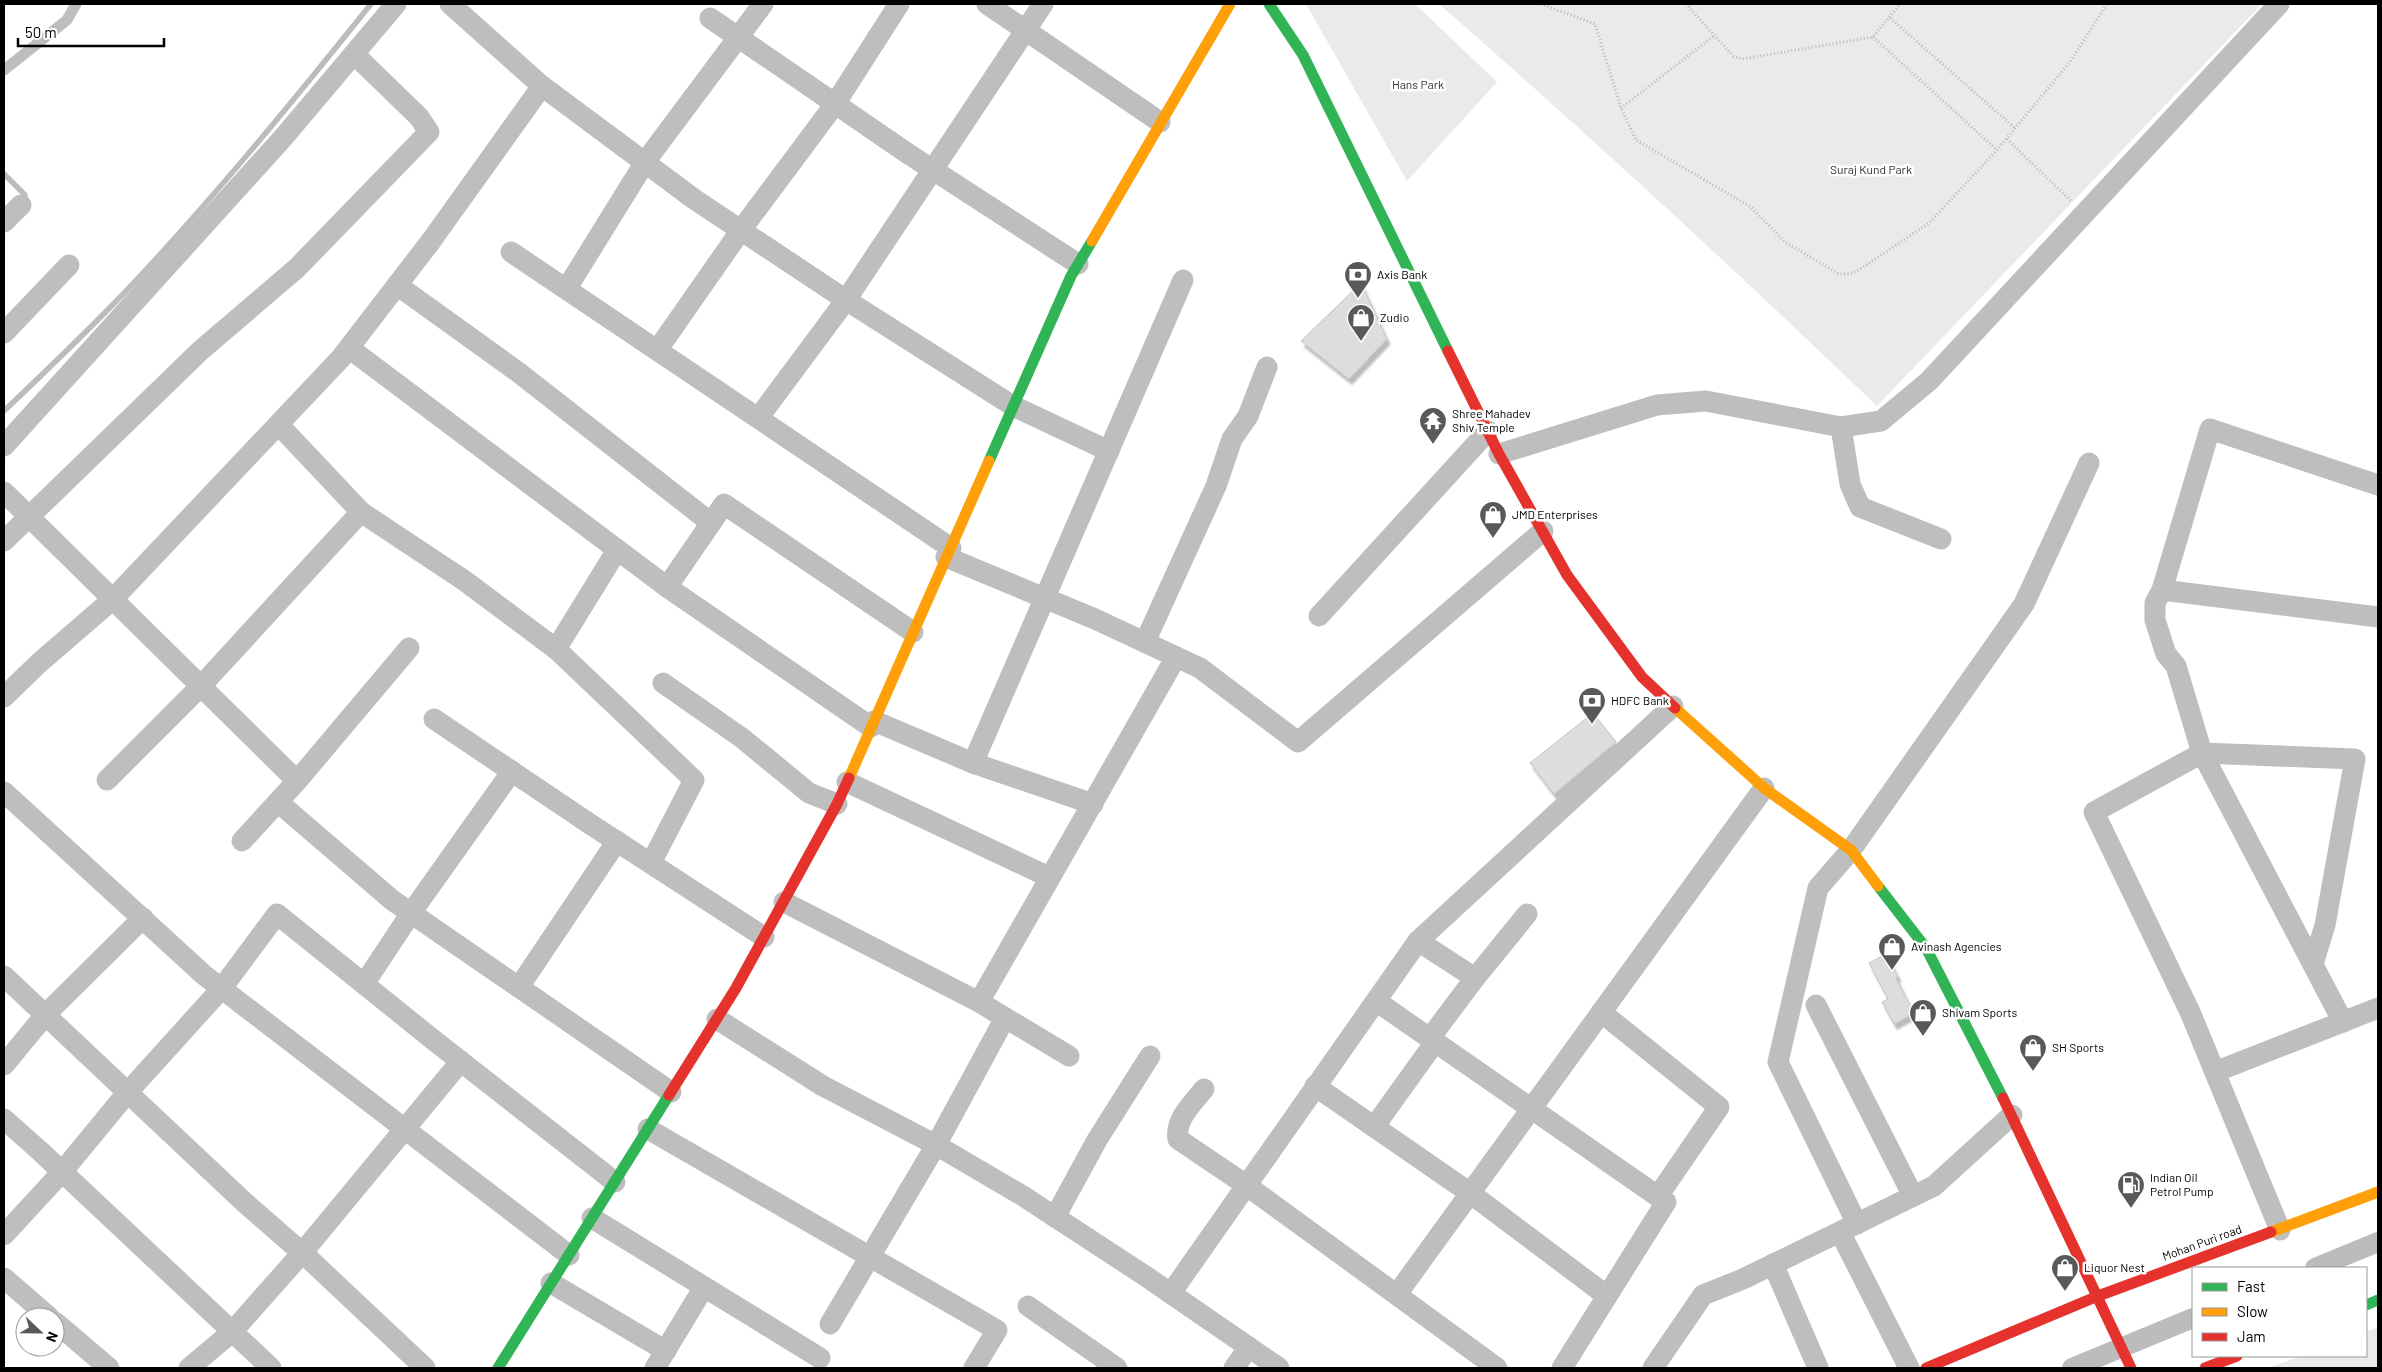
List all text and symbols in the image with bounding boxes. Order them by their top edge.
scale bar [18,15,164,47]
text: 50 m [25,23,57,41]
park label: Hans Park [1392,77,1444,91]
park label: Suraj Kund Park [1830,162,1912,176]
bank icon: Axis Bank [1343,260,1373,299]
place label: Axis Bank [1377,267,1427,281]
shop icon: Zudio [1346,303,1376,342]
place label: Zudio [1380,310,1409,324]
temple icon: Shree Mahadev Shiv Temple [1418,406,1448,445]
place label: Shree Mahadev Shiv Temple [1452,406,1531,434]
shop icon: JMD Enterprises [1478,500,1508,539]
place label: JMD Enterprises [1512,507,1598,521]
bank icon: HDFC Bank [1577,686,1607,725]
place label: HDFC Bank [1611,693,1669,707]
shop icon: Avinash Agencies [1877,932,1907,971]
place label: Avinash Agencies [1911,939,2002,953]
shop icon: Shivam Sports [1908,998,1938,1037]
place label: Shivam Sports [1942,1005,2018,1019]
shop icon: SH Sports [2018,1033,2048,1072]
place label: SH Sports [2052,1040,2104,1054]
fuel station icon: Indian Oil Petrol Pump [2116,1170,2146,1209]
place label: Indian Oil Petrol Pump [2150,1170,2214,1198]
street label: Mohan Puri road [2160,1221,2243,1263]
shop icon: Liquor Nest [2050,1253,2080,1292]
place label: Liquor Nest [2084,1260,2145,1274]
legend [2192,1267,2367,1357]
text: Fast [2237,1277,2265,1295]
text: Slow [2237,1302,2268,1320]
north arrow [15,1307,65,1357]
text: Jam [2237,1327,2266,1345]
text: N [43,1330,62,1345]

